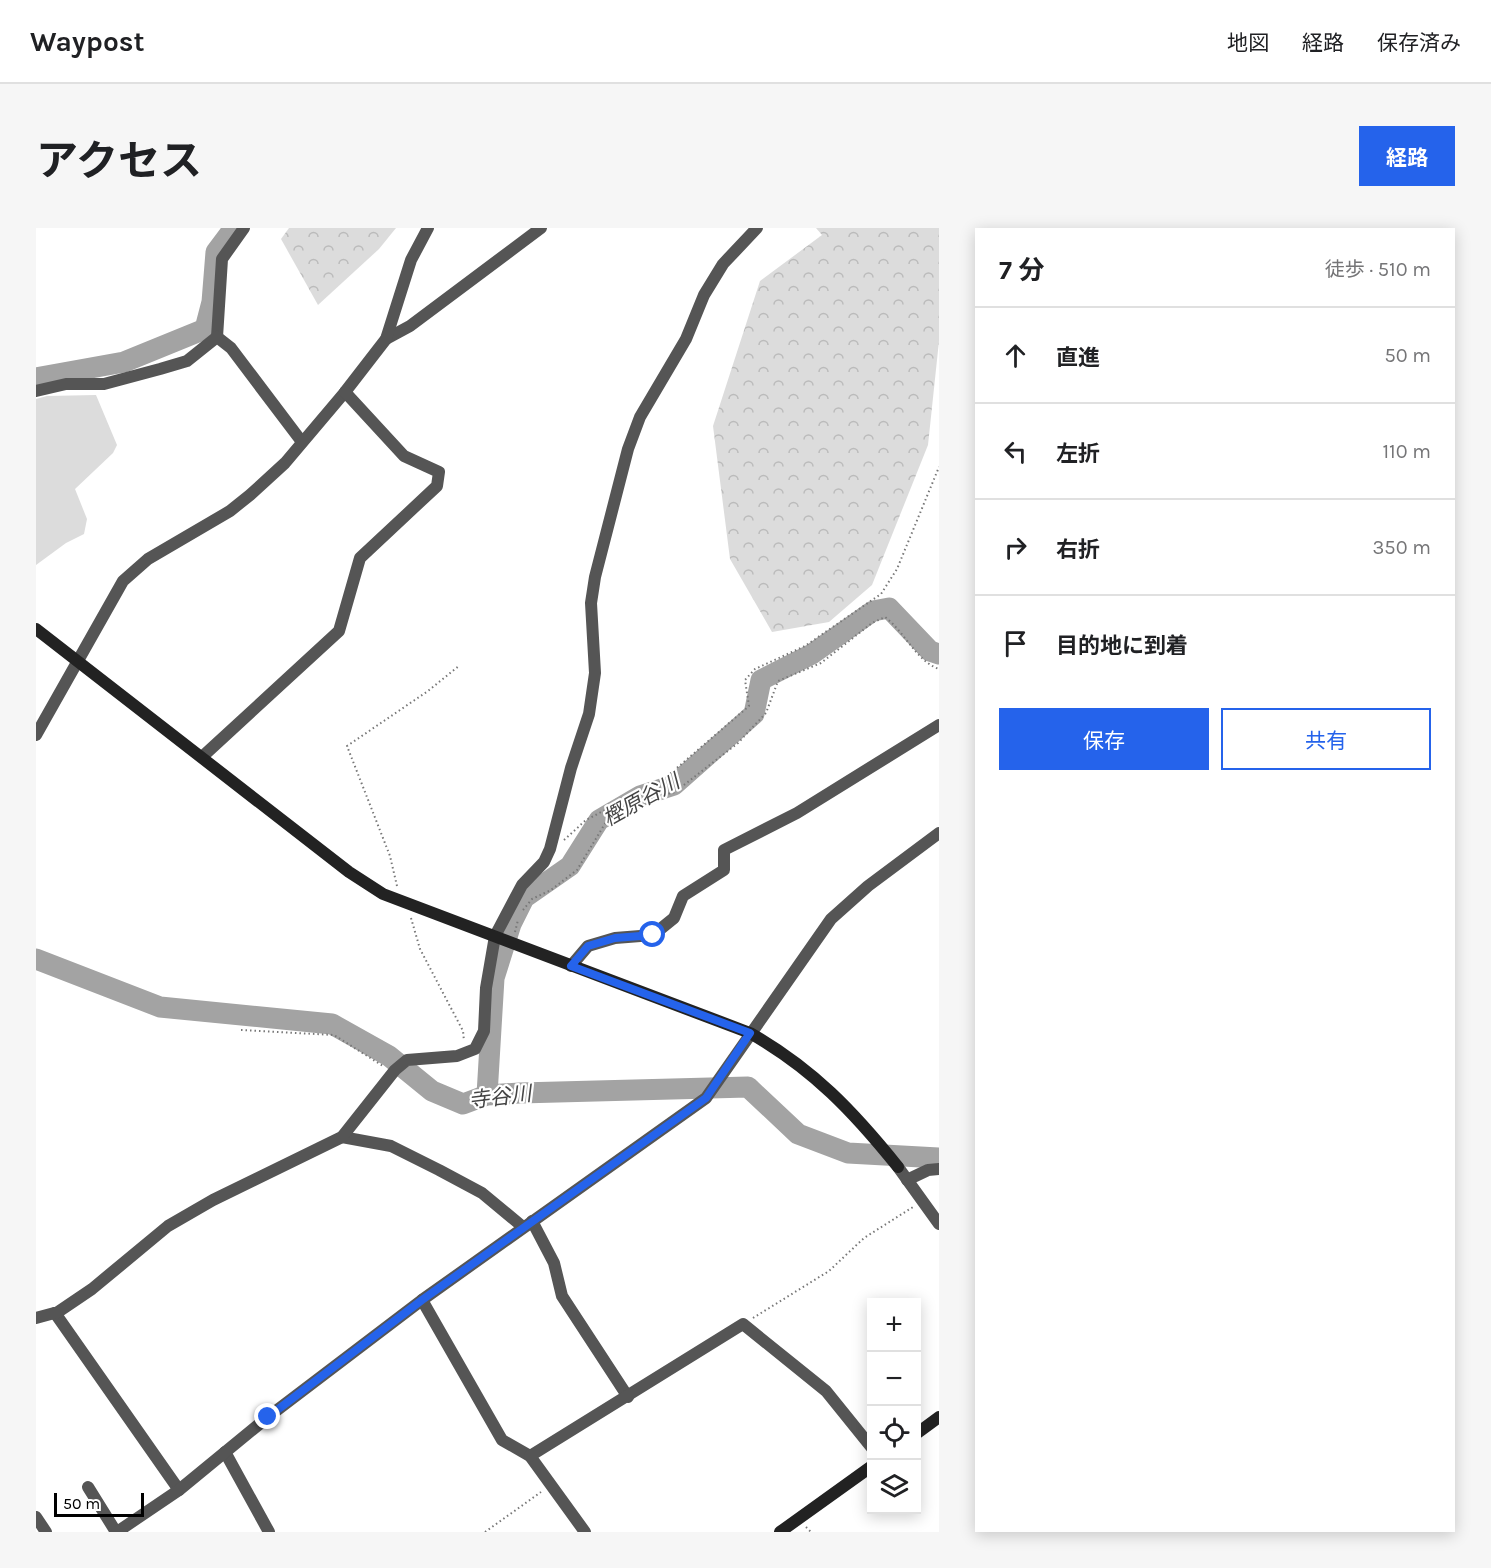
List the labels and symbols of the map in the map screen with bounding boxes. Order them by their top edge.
water label: 樫原谷川 [598,768,685,831]
route start [639,921,665,947]
water label: 寺谷川 [467,1081,535,1113]
route end [254,1403,280,1429]
scale bar [54,1490,144,1518]

